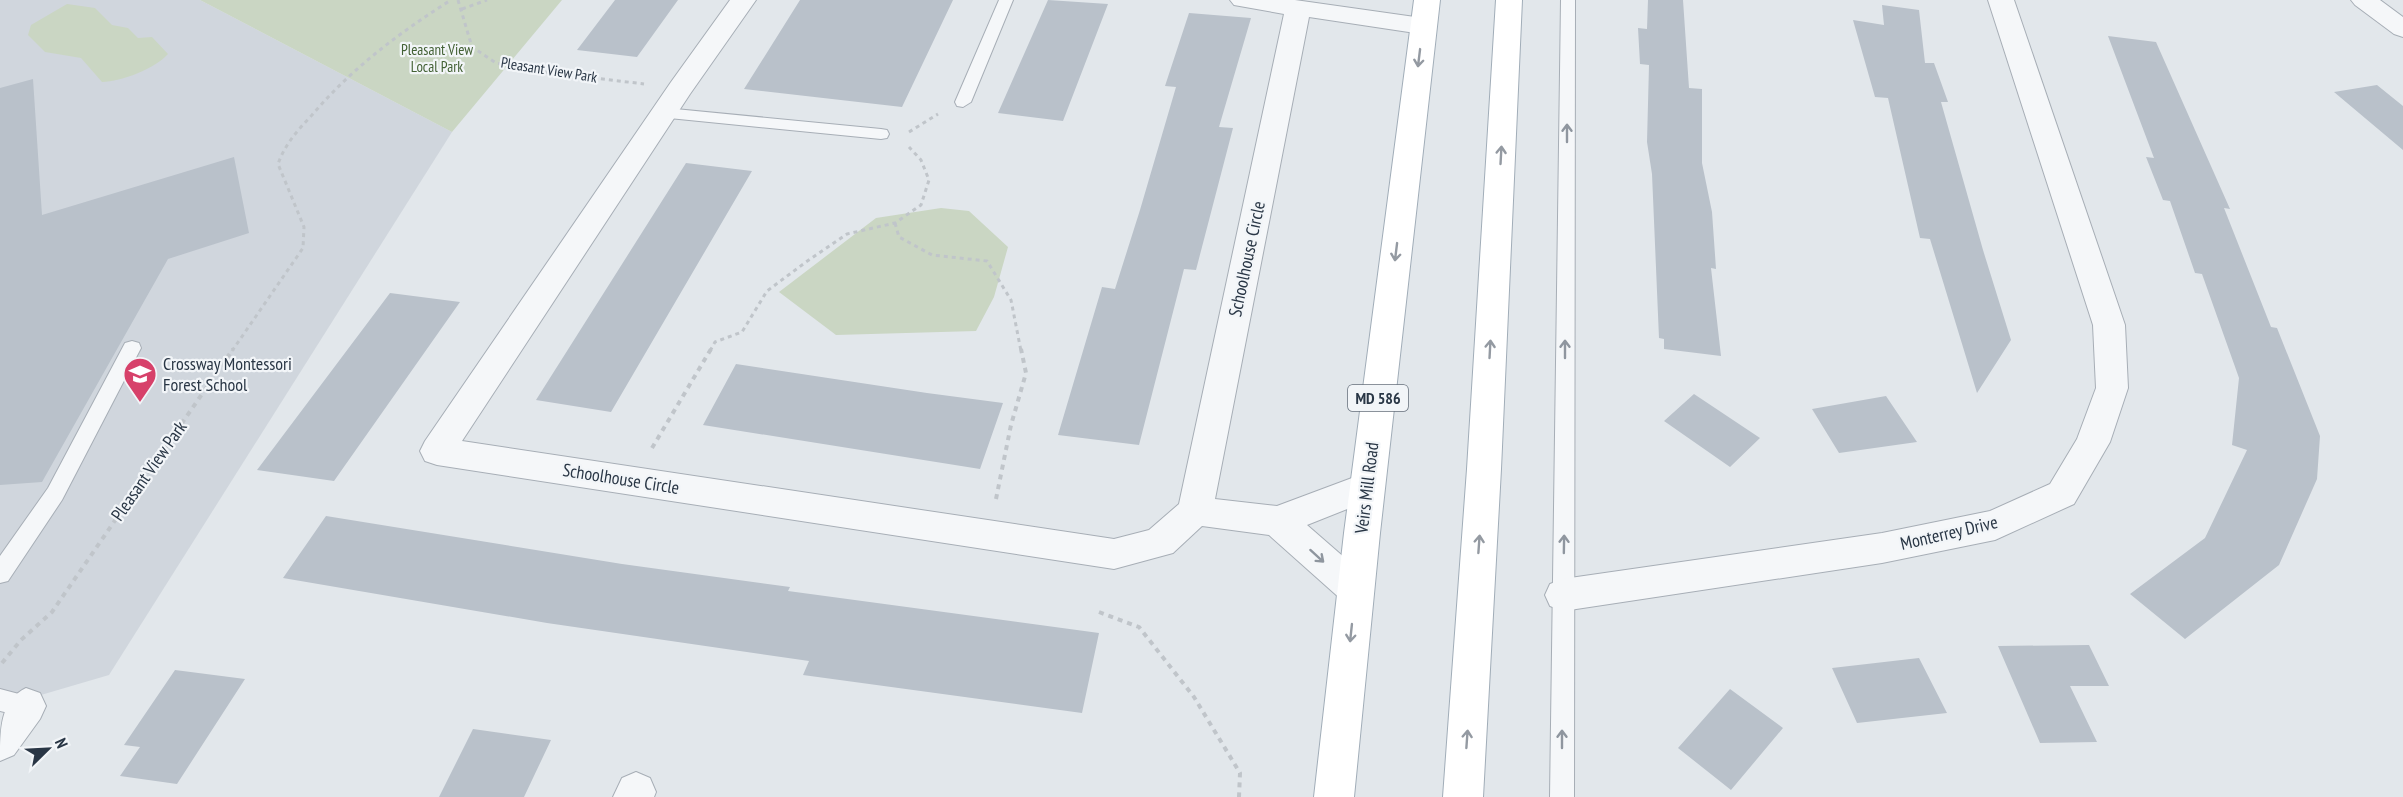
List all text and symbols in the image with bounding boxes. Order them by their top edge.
park label: Pleasant View Local Park [401,40,473,76]
one-way arrow [1413,48,1424,67]
street label: Pleasant View Park [500,53,599,87]
one-way arrow [1561,123,1573,143]
one-way arrow [1496,145,1507,165]
street label: Schoolhouse Circle [1223,199,1270,319]
one-way arrow [1390,241,1401,261]
one-way arrow [1559,339,1571,359]
one-way arrow [1485,340,1496,360]
place label: Crossway Montessori Forest School [163,352,292,396]
school or university icon: Crossway Montessori Forest School [122,356,158,403]
road number: MD 586 [1348,385,1408,411]
street label: Pleasant View Park [106,416,192,525]
street label: Veirs Mill Road [1349,441,1384,536]
street label: Schoolhouse Circle [561,458,681,499]
street label: Monterrey Drive [1898,510,2000,555]
one-way arrow [1558,534,1570,554]
one-way arrow [1474,535,1485,555]
one-way arrow [1309,549,1324,563]
one-way arrow [1346,623,1357,642]
north arrow [18,719,78,779]
one-way arrow [1461,729,1472,749]
one-way arrow [1556,729,1568,749]
text: N [51,735,73,751]

